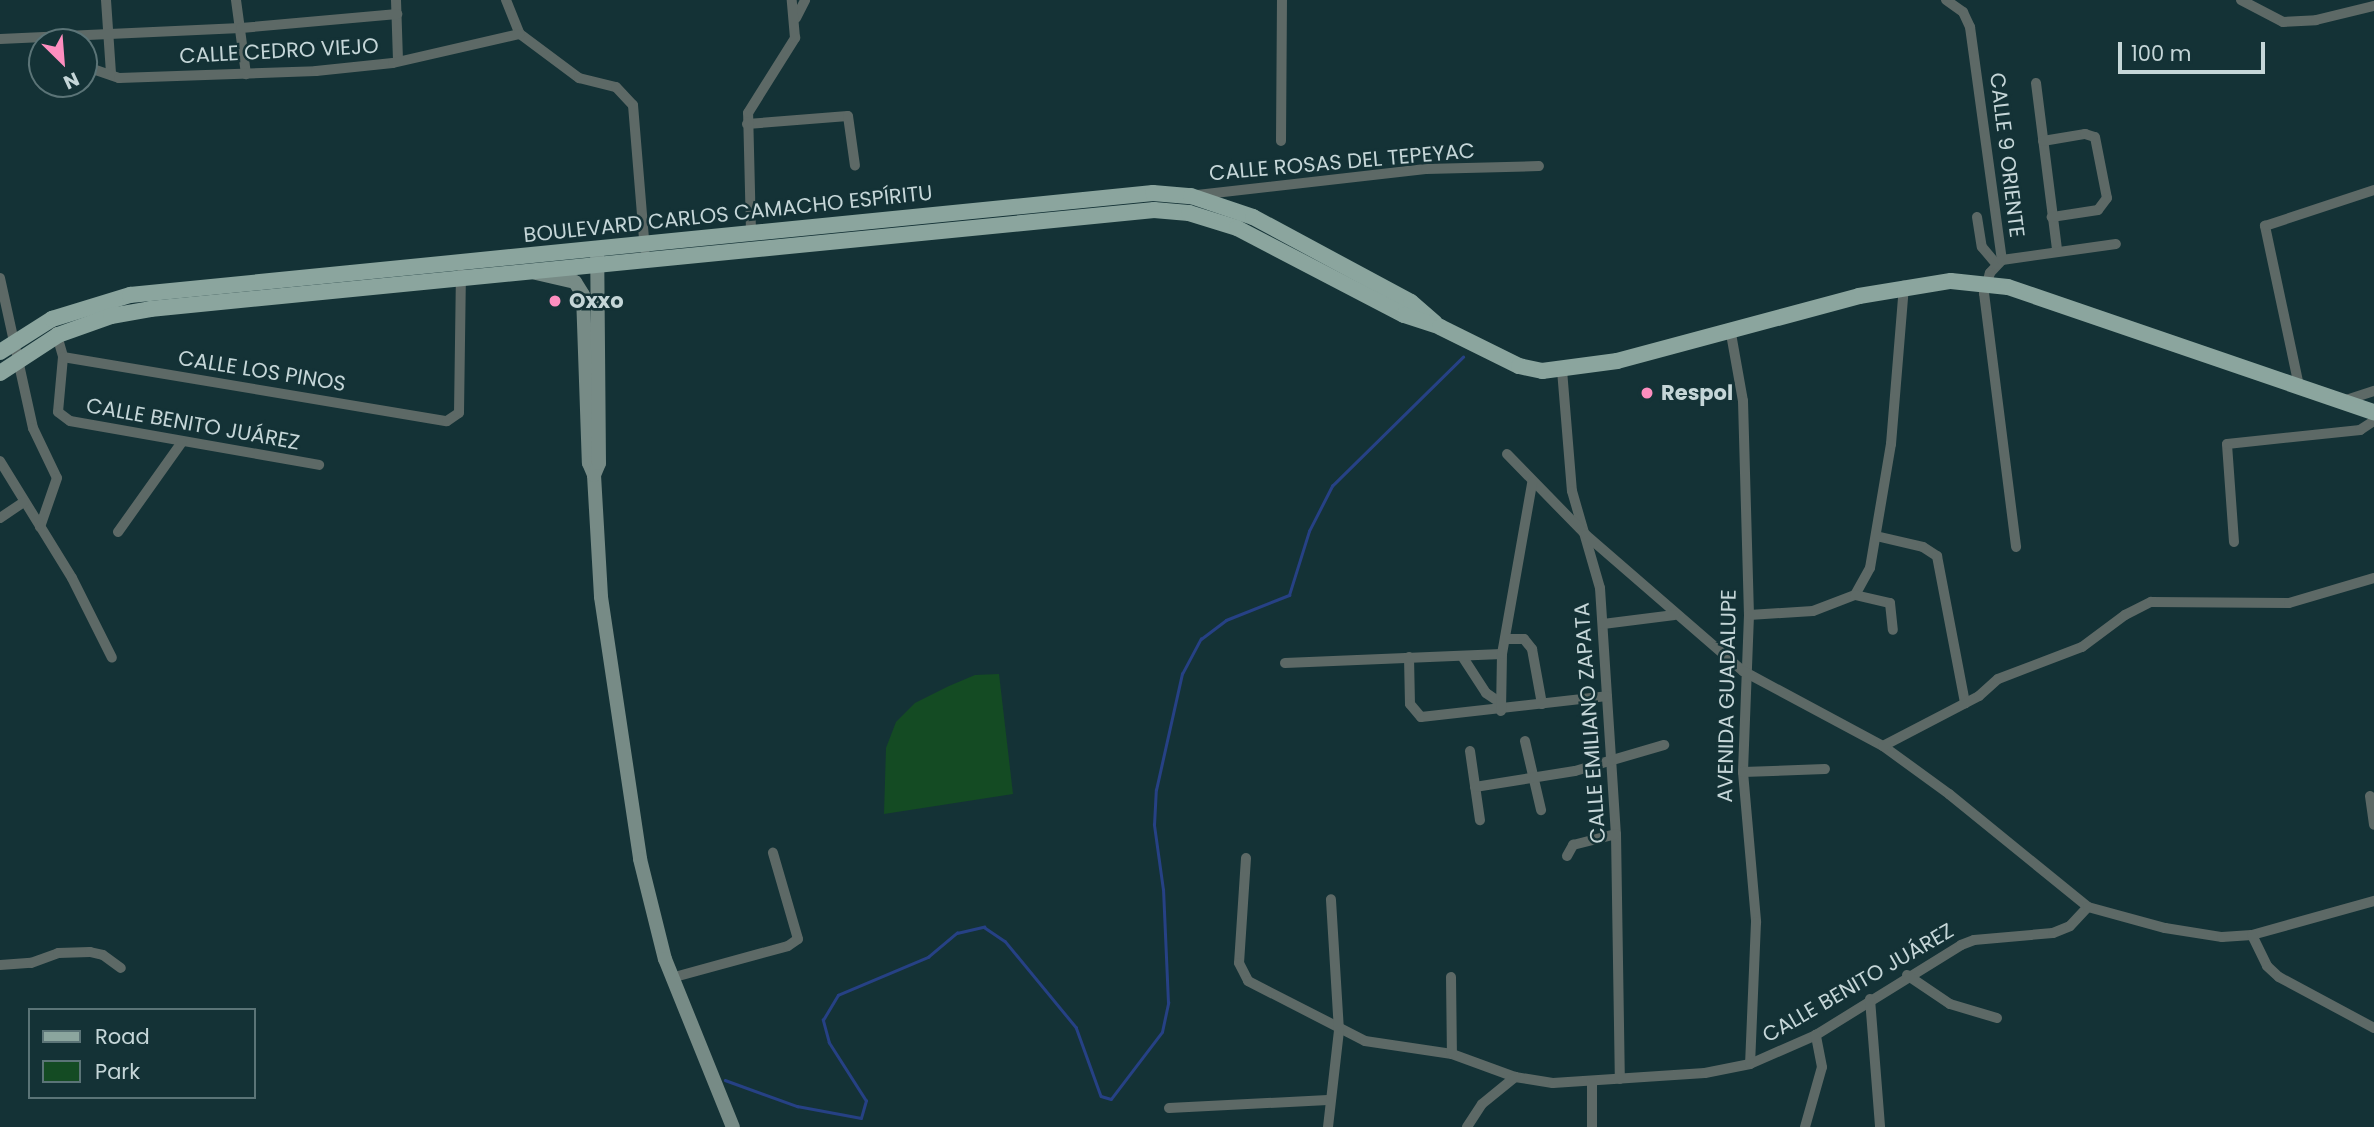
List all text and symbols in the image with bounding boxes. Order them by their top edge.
north arrow [28,28,98,98]
scale bar [2122,28,2269,72]
street label: CALLE CEDRO VIEJO [179,33,379,69]
text: 100 m [2131,39,2191,68]
text: N [59,65,83,96]
street label: CALLE 9 ORIENTE [1984,71,2030,239]
street label: CALLE ROSAS DEL TEPEYAC [1208,138,1476,186]
street label: BOULEVARD CARLOS CAMACHO ESPÍRITU [522,180,934,248]
place label: Oxxo [569,288,624,314]
marker: Oxxo [547,293,563,309]
street label: CALLE LOS PINOS [176,345,348,397]
place label: Respol [1661,380,1733,406]
marker: Respol [1639,385,1655,401]
street label: CALLE BENITO JUÁREZ [84,393,302,455]
street label: AVENIDA GUADALUPE [1713,589,1741,803]
street label: CALLE EMILIANO ZAPATA [1569,602,1611,844]
street label: CALLE BENITO JUÁREZ [1758,918,1958,1048]
legend [28,1008,256,1099]
text: Road [95,1022,150,1051]
text: Park [95,1057,140,1086]

